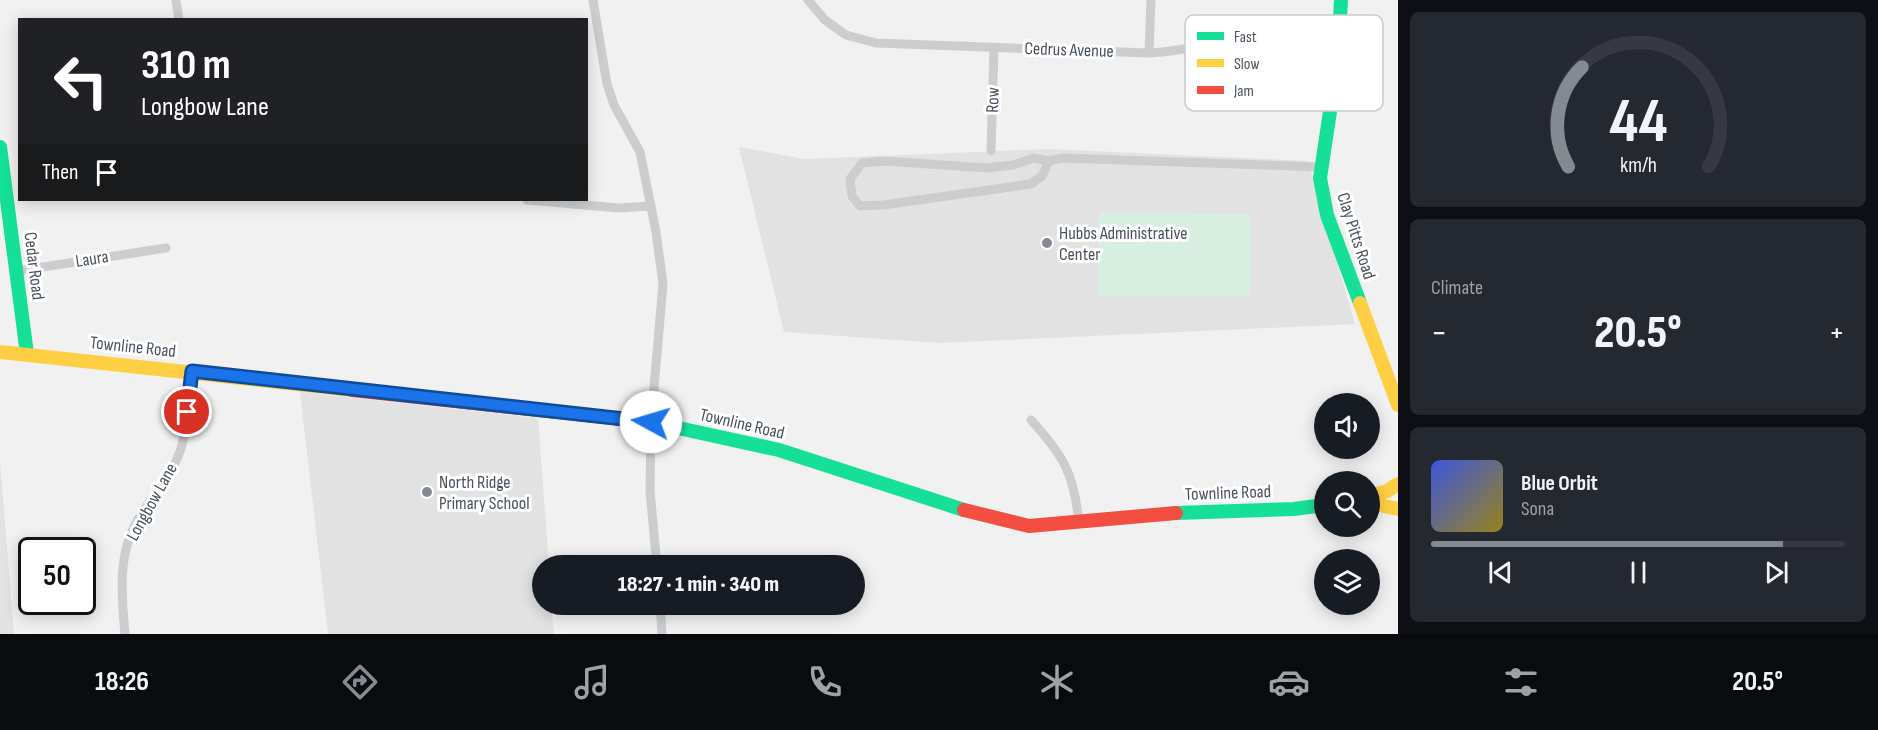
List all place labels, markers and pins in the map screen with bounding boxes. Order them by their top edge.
place label: Hubbs Administrative Center [1059,223,1188,265]
marker: Hubbs Administrative Center [1040,236,1054,250]
pin [161,386,212,437]
place label: North Ridge Primary School [439,472,530,514]
marker: North Ridge Primary School [420,485,434,499]

